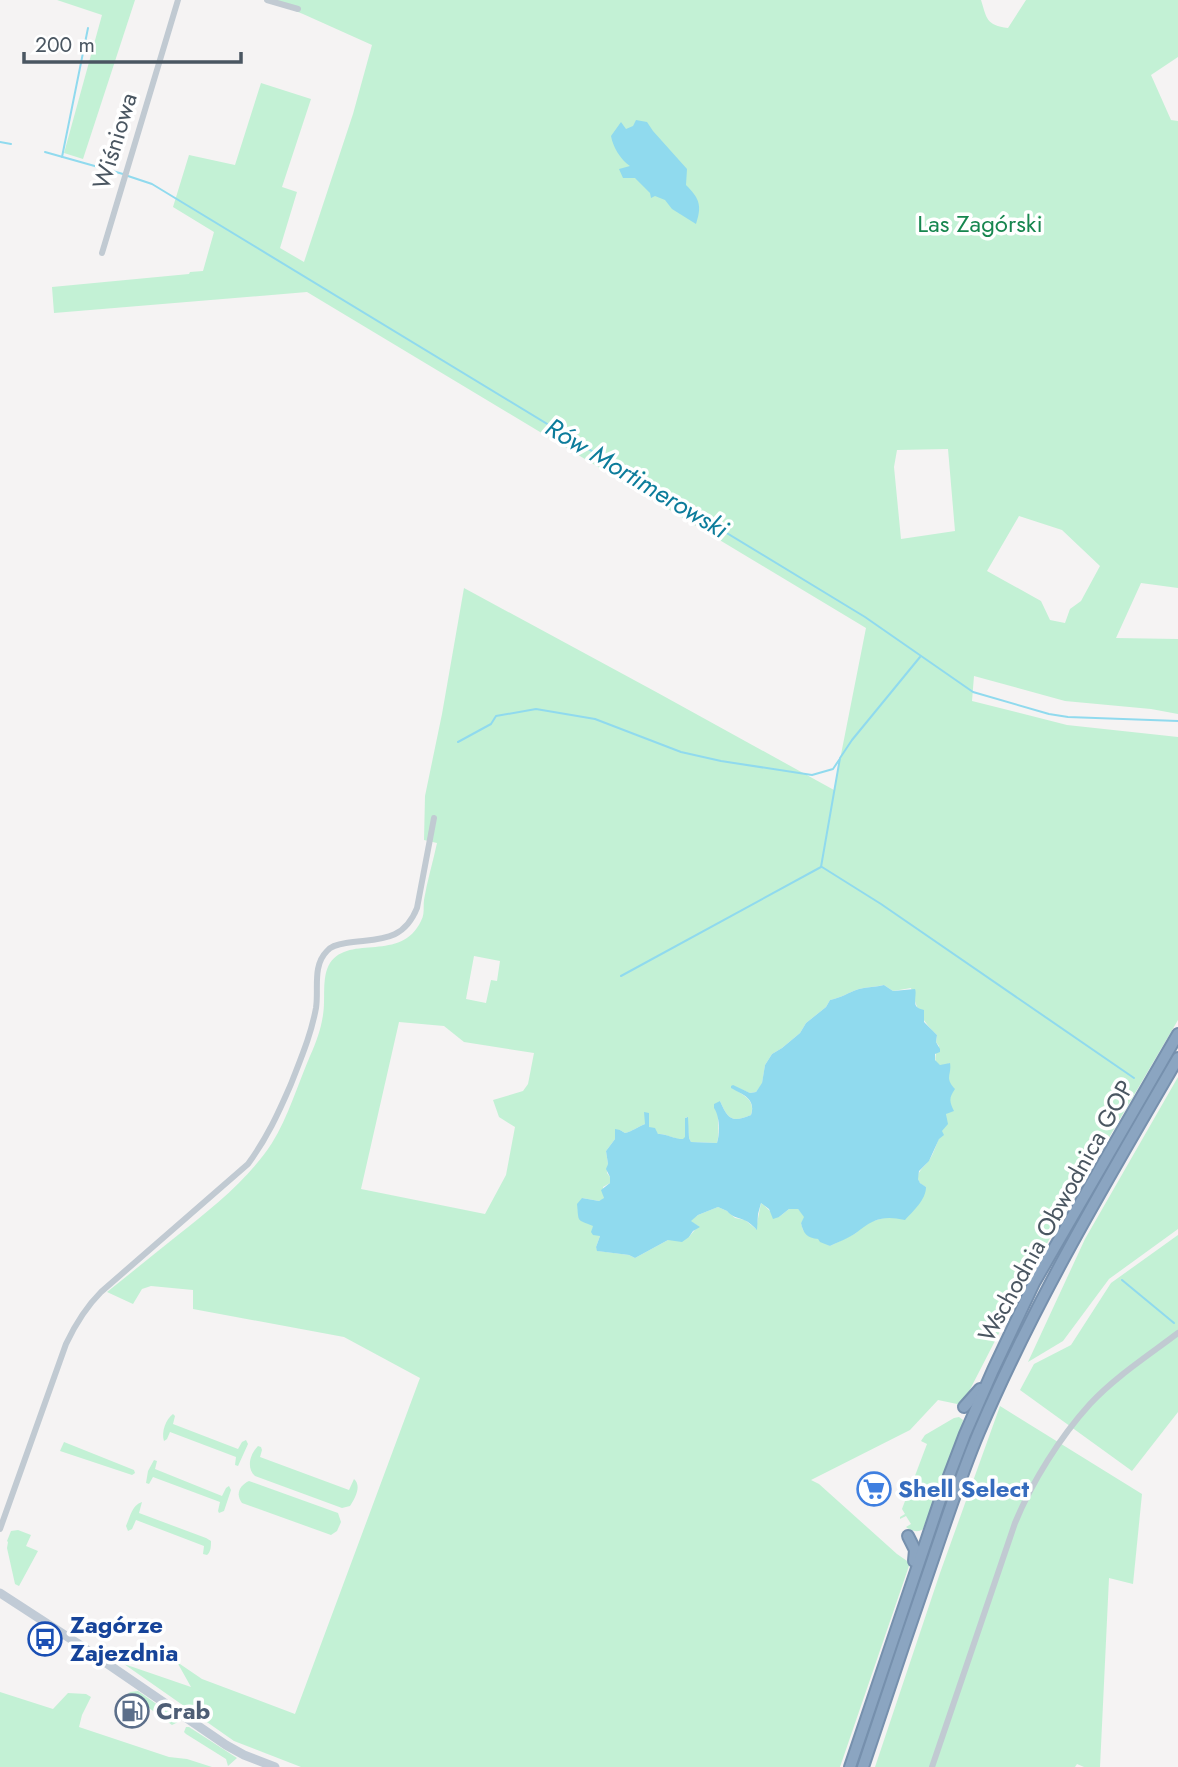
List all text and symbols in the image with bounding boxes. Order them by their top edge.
scale bar [24,21,242,65]
text: 200 m [35,30,95,60]
street label: Wiśniowa [83,88,146,193]
park label: Las Zagórski [917,206,1043,241]
water label: Rów Mortimerowski [538,408,736,548]
street label: Wschodnia Obwodnica GOP [969,1074,1142,1348]
supermarket icon: Shell Select [855,1470,893,1508]
place label: Shell Select [898,1471,1029,1506]
place label: Zagórze Zajezdnia [70,1607,178,1670]
bus stop icon: Zagórze Zajezdnia [26,1620,64,1658]
fuel station icon: Crab [113,1692,151,1730]
place label: Crab [156,1693,211,1728]

